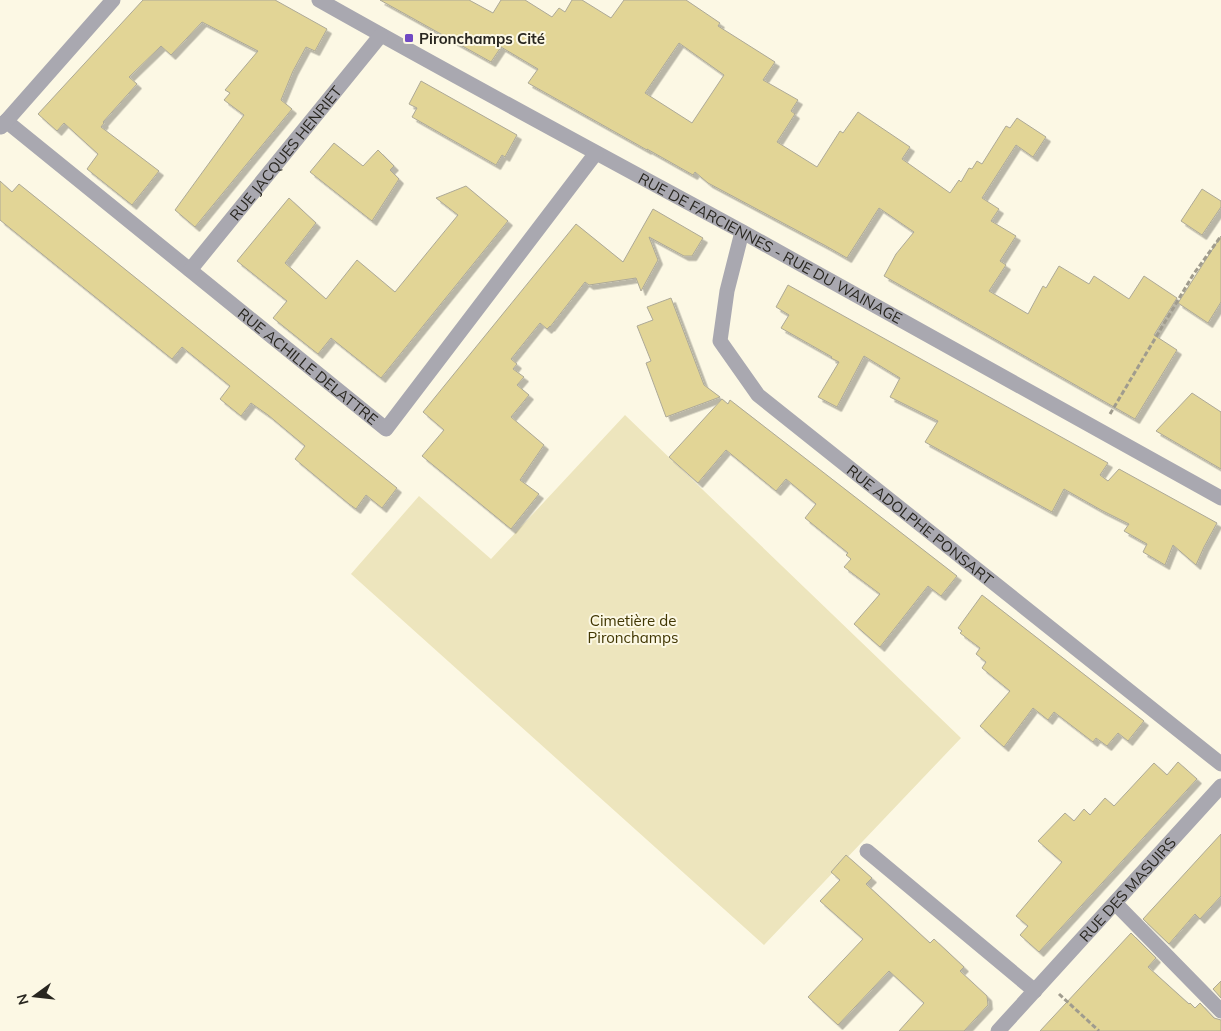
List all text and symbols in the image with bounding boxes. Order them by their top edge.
place label: Pironchamps Cité [419,29,545,48]
marker: Pironchamps Cité [403,32,415,44]
street label: RUE JACQUES HENRIET [225,82,346,224]
street label: RUE DE FARCIENNES - RUE DU WAINAGE [635,168,906,327]
street label: RUE ACHILLE DELATTRE [234,303,382,429]
street label: RUE ADOLPHE PONSART [843,460,997,589]
park label: Cimetière de Pironchamps [588,611,678,647]
street label: RUE DES MASUIRS [1075,833,1180,945]
north arrow [10,971,60,1021]
text: N [12,992,33,1007]

